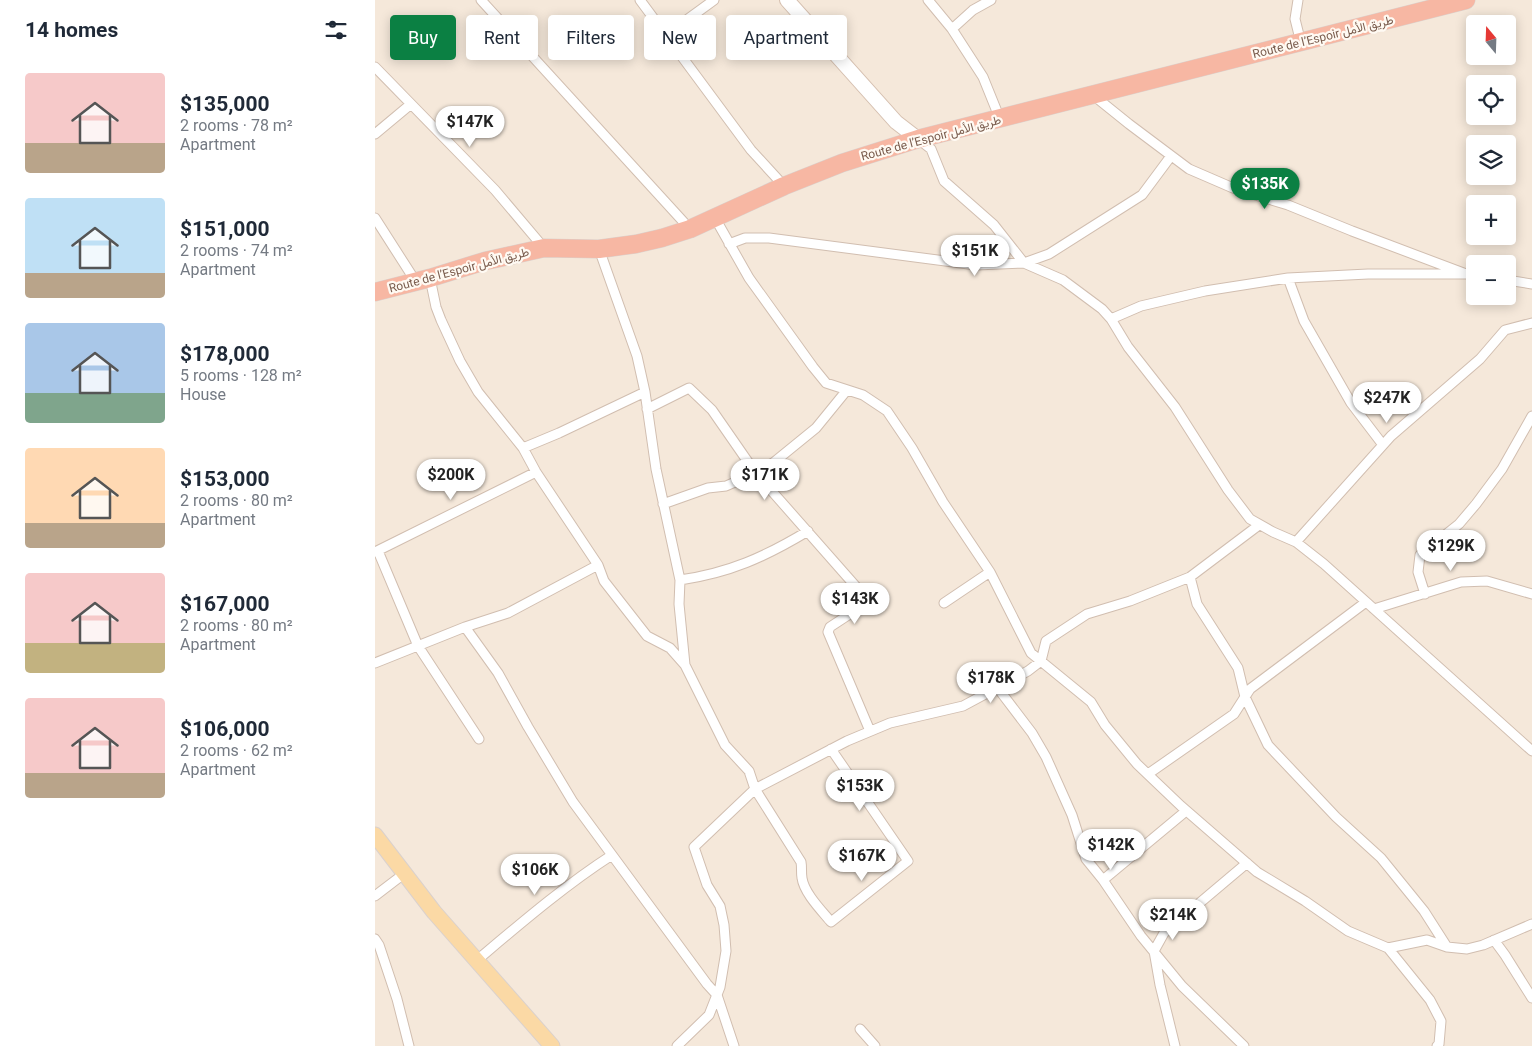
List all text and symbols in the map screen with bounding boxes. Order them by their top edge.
street label: Route de l’Espoir طريق الأمل [1251,13,1395,62]
chip: Buy [390,15,456,60]
chip: Rent [466,15,538,60]
chip: Filters [548,15,634,60]
chip: New [644,15,716,60]
chip: Apartment [726,15,847,60]
north arrow [1466,15,1516,65]
map controls [1466,15,1516,305]
icon: filters [322,16,350,44]
text: 14 homes [25,18,118,42]
button: locate [1466,75,1516,125]
text: $135,000 [180,92,270,116]
icon: home [65,93,125,153]
pin: $147K [435,106,505,148]
text: $147K [447,112,493,131]
street label: Route de l’Espoir طريق الأمل [859,112,1003,164]
text: 2 rooms · 78 m² [180,116,293,135]
text: Apartment [180,135,256,154]
button: layers [1466,135,1516,185]
pin: $135K [1230,168,1300,210]
text: $135K [1242,174,1288,193]
button: + [1466,195,1516,245]
text: $151,000 [180,217,270,241]
icon: home [65,218,125,278]
pin: $151K [940,234,1010,277]
text: 2 rooms · 74 m² [180,241,293,260]
text: $151K [952,241,998,260]
street label: Route de l’Espoir طريق الأمل [387,244,531,296]
button: − [1466,255,1516,305]
text: Apartment [180,260,256,279]
text: $178,000 [180,342,270,366]
icon: home [65,343,125,403]
text: 5 rooms · 128 m² [180,366,302,385]
pin: $247K [1352,382,1422,424]
text: House [180,385,226,404]
text: $247K [1364,388,1410,407]
pin: $200K [416,458,486,501]
pin: $171K [730,458,800,501]
text: $200K [428,465,474,484]
text: $171K [742,465,788,484]
text: $153,000 [180,467,270,491]
icon: home [65,468,125,528]
text: 2 rooms · 80 m² [180,491,293,510]
text: Apartment [180,510,256,529]
pin: $129K [1416,530,1486,572]
text: $129K [1428,536,1474,555]
pin: $143K [820,582,890,625]
text: $143K [832,589,878,608]
text: $167,000 [180,592,270,616]
icon: home [65,593,125,653]
text: 2 rooms · 80 m² [180,616,293,635]
text: Apartment [180,635,256,654]
pin: $178K [956,662,1026,704]
text: $178K [968,668,1014,687]
text: $106,000 [180,717,270,741]
icon: home [65,718,125,778]
text: 2 rooms · 62 m² [180,741,293,760]
text: Apartment [180,760,256,779]
pin: $153K [825,770,895,812]
text: $153K [837,776,883,795]
pin: $142K [1076,828,1146,871]
text: $142K [1088,835,1134,854]
pin: $167K [827,840,897,882]
text: $167K [839,846,885,865]
pin: $106K [500,854,570,896]
text: $106K [512,860,558,879]
pin: $214K [1138,898,1208,941]
text: $214K [1150,905,1196,924]

